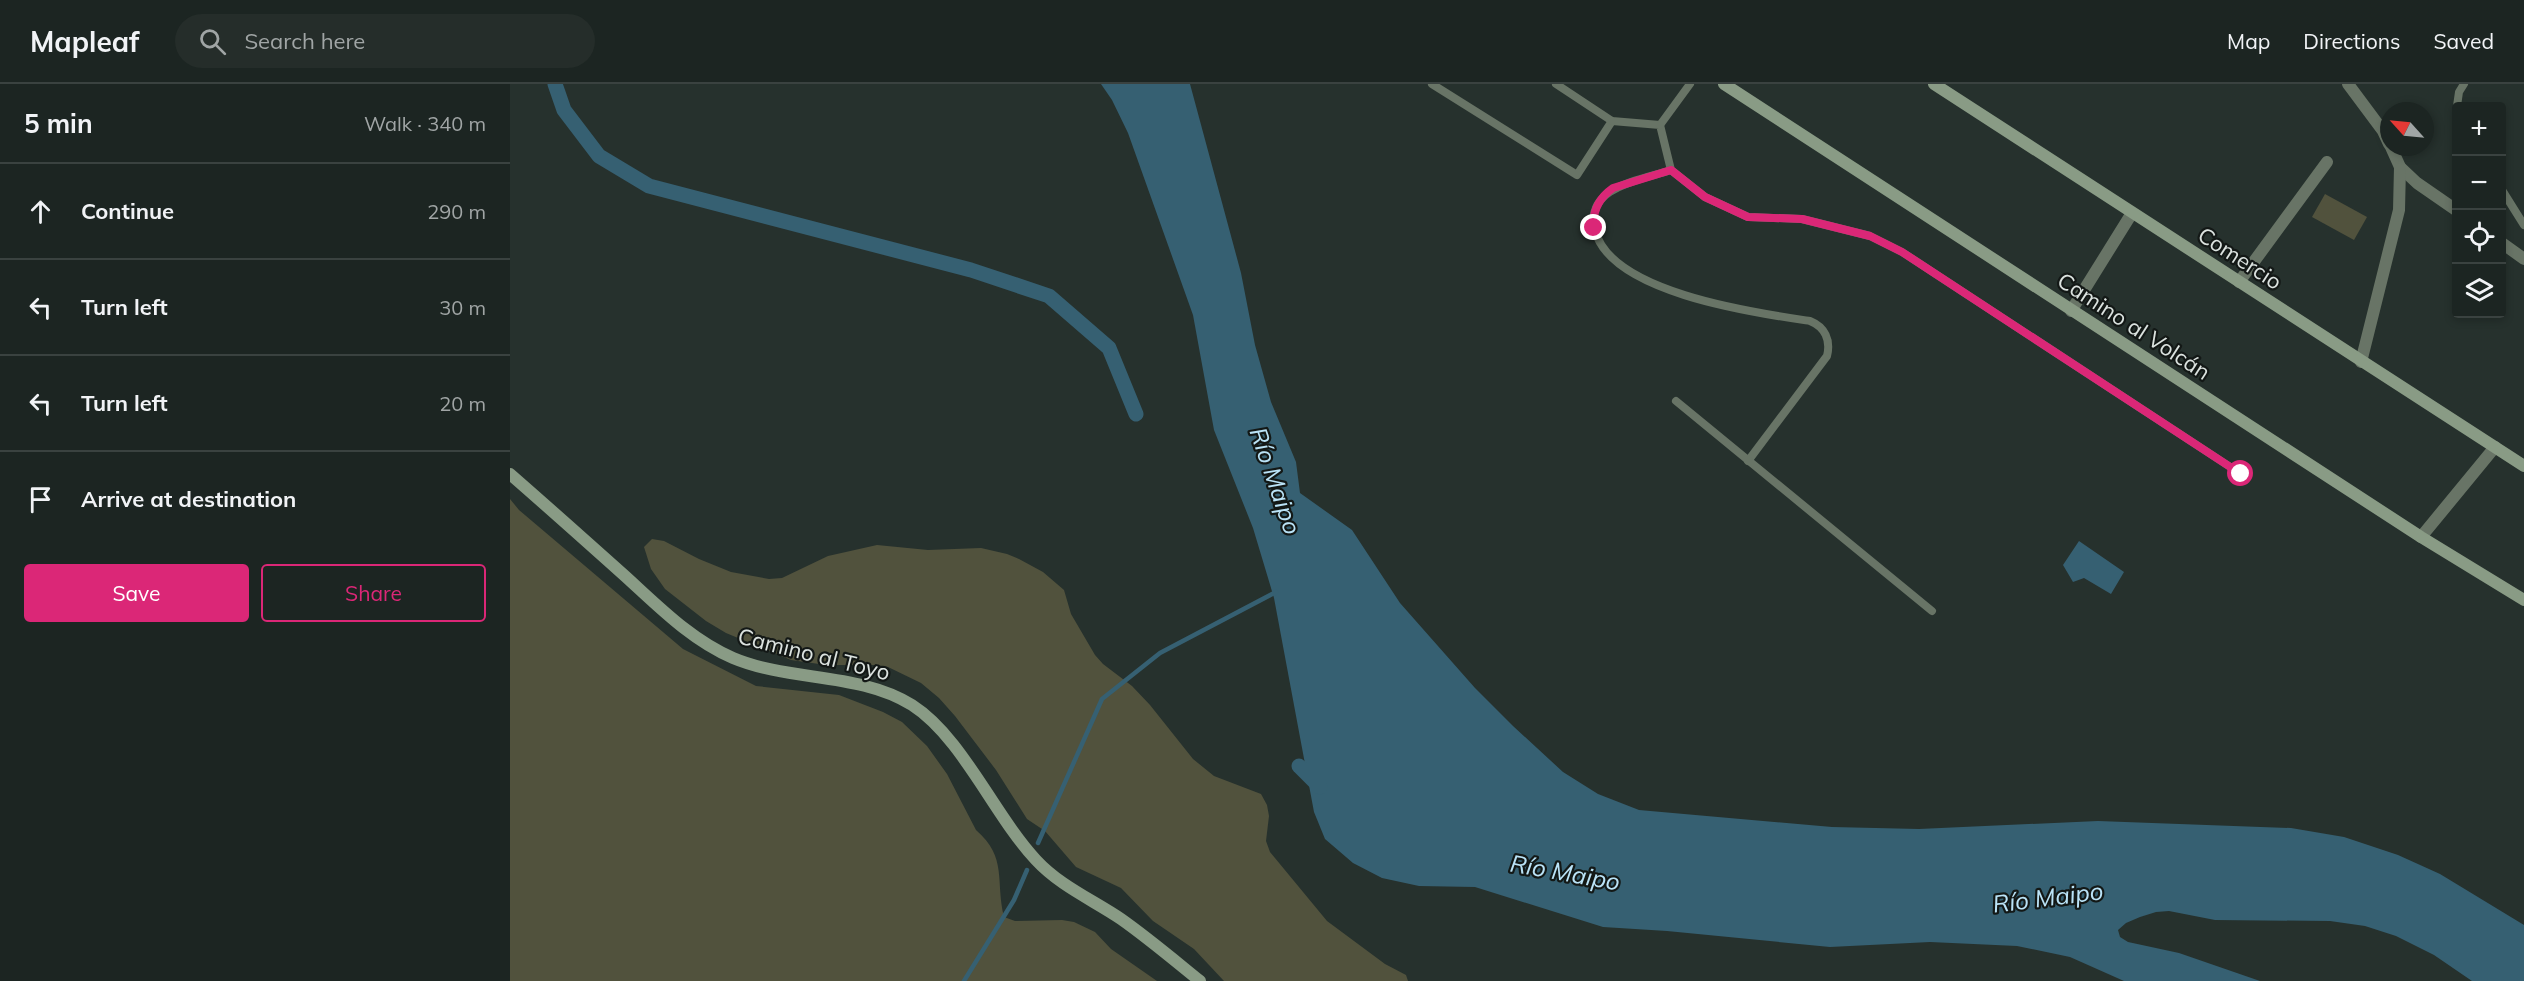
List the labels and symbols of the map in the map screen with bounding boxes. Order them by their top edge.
north arrow [2380,102,2434,156]
route end [1580,214,1606,240]
street label: Comercio [2193,220,2287,296]
street label: Camino al Volcán [2052,266,2216,386]
water label: Río Maipo [1244,423,1308,538]
route start [2227,460,2253,486]
street label: Camino al Toyo [735,622,893,686]
water label: Río Maipo [1508,848,1622,896]
water label: Río Maipo [1991,875,2105,919]

